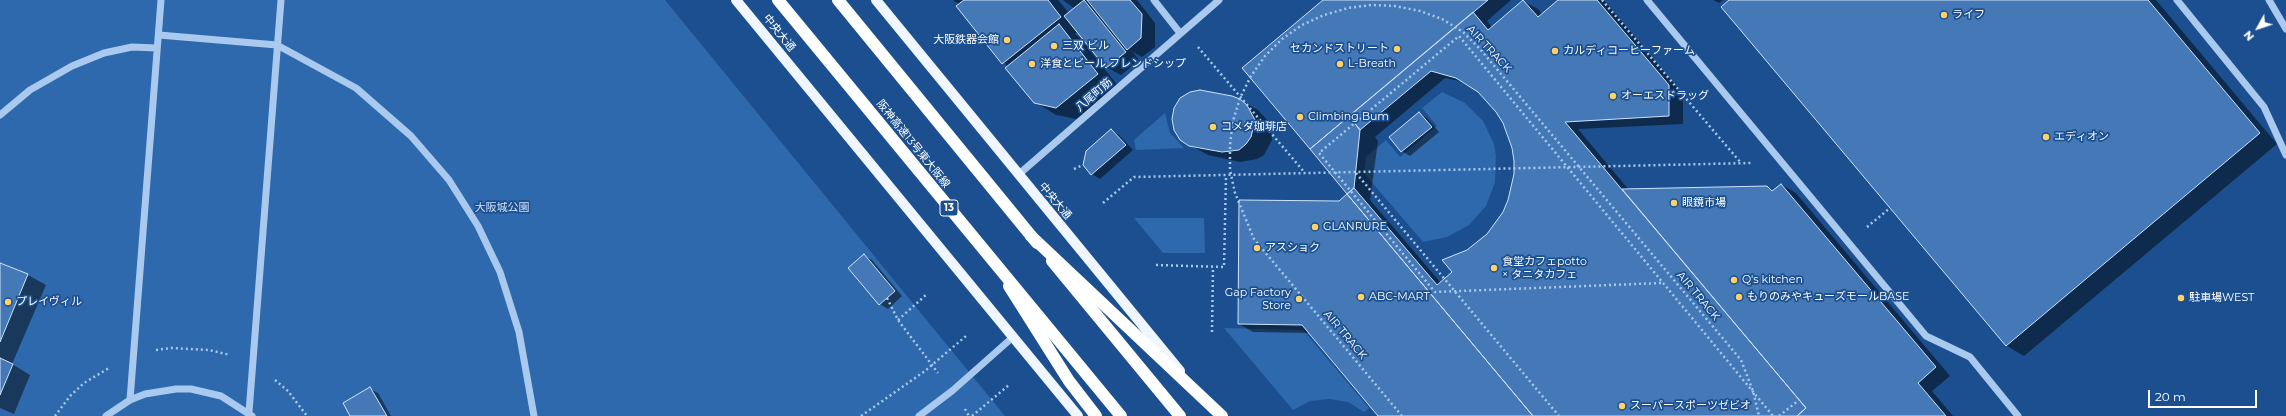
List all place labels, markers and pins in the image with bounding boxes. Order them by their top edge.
place label: ライフ [1952,8,1985,22]
marker: ライフ [1939,10,1949,20]
place label: 大阪鉄器会館 [933,33,999,47]
marker: 大阪鉄器会館 [1002,35,1012,45]
place label: 三双 ビル [1062,39,1109,53]
marker: 三双 ビル [1049,41,1059,51]
place label: セカンドストリート [1290,42,1389,56]
marker: セカンドストリート [1392,44,1402,54]
place label: カルディコーヒーファーム [1563,44,1695,58]
marker: カルディコーヒーファーム [1550,46,1560,56]
place label: 洋食とビール フレンドシップ [1040,57,1186,71]
place label: L-Breath [1348,57,1396,71]
marker: 洋食とビール フレンドシップ [1027,59,1037,69]
marker: L-Breath [1335,59,1345,69]
place label: オーエスドラッグ [1621,89,1709,103]
marker: オーエスドラッグ [1608,91,1618,101]
place label: Climbing Bum [1308,110,1389,124]
marker: Climbing Bum [1295,112,1305,122]
place label: コメダ珈琲店 [1221,120,1287,134]
marker: コメダ珈琲店 [1208,122,1218,132]
place label: エディオン [2054,130,2109,144]
marker: エディオン [2041,132,2051,142]
place label: 眼鏡市場 [1682,196,1726,210]
marker: 眼鏡市場 [1669,198,1679,208]
place label: GLANRURE [1323,220,1387,234]
marker: GLANRURE [1310,222,1320,232]
place label: アスショク [1265,241,1320,255]
marker: アスショク [1252,243,1262,253]
place label: 食堂カフェpotto × タニタカフェ [1502,255,1587,281]
marker: 食堂カフェpotto × タニタカフェ [1489,263,1499,273]
place label: Q's kitchen [1742,273,1803,287]
marker: Q's kitchen [1729,275,1739,285]
place label: Gap Factory Store [1225,286,1291,312]
place label: ABC-MART [1369,290,1430,304]
place label: もりのみやキューズモールBASE [1747,290,1909,304]
place label: 駐車場WEST [2189,291,2254,305]
marker: ABC-MART [1356,292,1366,302]
marker: もりのみやキューズモールBASE [1734,292,1744,302]
marker: 駐車場WEST [2176,293,2186,303]
marker: Gap Factory Store [1294,294,1304,304]
place label: プレイヴィル [16,295,82,309]
marker: プレイヴィル [3,297,13,307]
place label: スーパースポーツゼビオ [1630,399,1751,413]
marker: スーパースポーツゼビオ [1617,401,1627,411]

